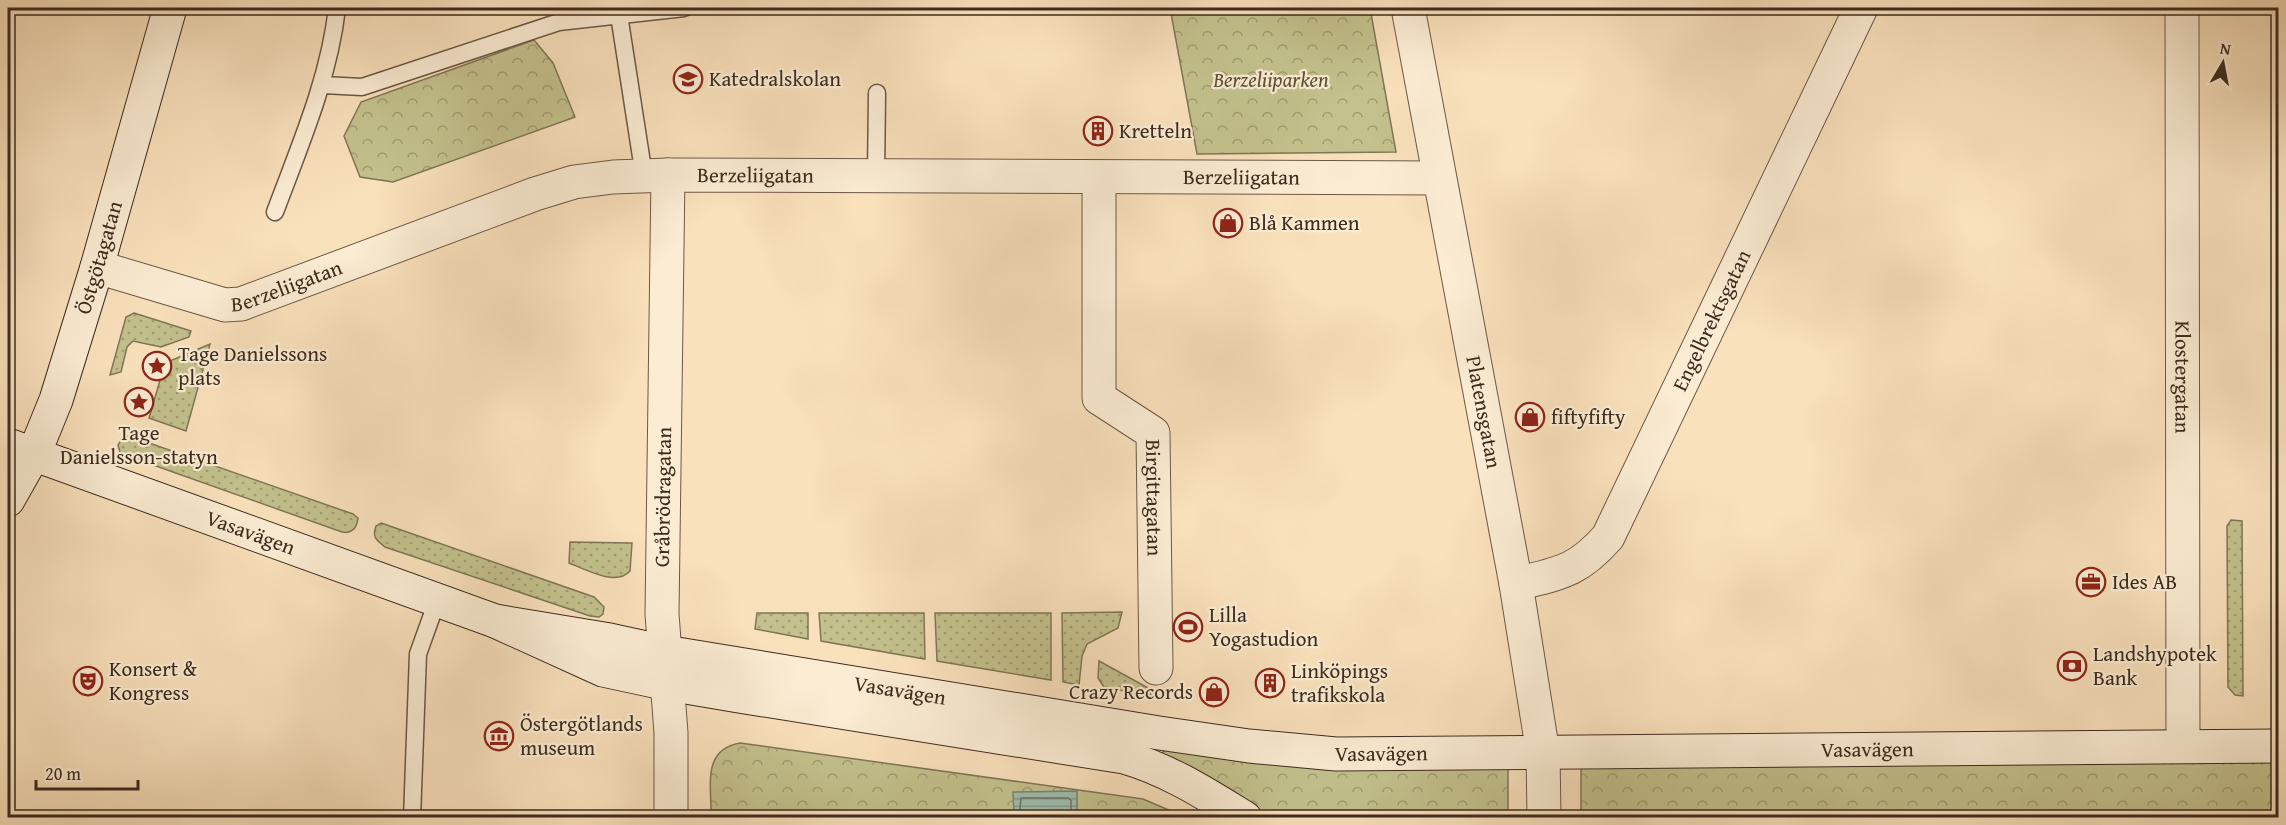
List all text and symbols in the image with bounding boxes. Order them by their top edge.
north arrow [2193,33,2253,93]
text: N [2218,35,2233,61]
school or university icon: Katedralskolan [672,63,704,95]
place label: Katedralskolan [709,63,841,94]
park label: Berzeliiparken [1212,64,1329,95]
building icon: Kretteln [1082,115,1114,147]
place label: Kretteln [1119,115,1192,146]
street label: Berzeliigatan [697,159,814,191]
street label: Berzeliigatan [1183,161,1300,192]
street label: Östgötagatan [67,197,130,318]
shop icon: Blå Kammen [1212,207,1244,239]
place label: Blå Kammen [1249,207,1360,238]
street label: Engelbrektsgatan [1664,244,1758,396]
street label: Berzeliigatan [230,252,346,320]
street label: Klostergatan [2167,321,2199,434]
place label: Tage Danielssons plats [178,338,327,393]
place icon: Tage Danielssons plats [141,350,173,382]
street label: Platensgatan [1458,353,1510,471]
place icon: Tage Danielsson-statyn [123,386,155,418]
shop icon: fiftyfifty [1514,401,1546,433]
place label: fiftyfifty [1551,401,1626,432]
place label: Tage Danielsson-statyn [60,417,218,472]
street label: Gråbrödragatan [646,426,679,567]
street label: Birgittagatan [1138,439,1171,557]
street label: Vasavägen [202,502,300,563]
office icon: Ides AB [2075,566,2107,598]
place label: Ides AB [2112,566,2177,597]
place label: Lilla Yogastudion [1209,599,1318,654]
sports icon: Lilla Yogastudion [1172,611,1204,643]
place label: Landshypotek Bank [2093,638,2217,693]
bank icon: Landshypotek Bank [2056,650,2088,682]
place label: Konsert & Kongress [109,653,198,708]
place label: Linköpings trafikskola [1291,655,1388,710]
theatre icon: Konsert & Kongress [72,665,104,697]
street label: Vasavägen [852,667,949,713]
building icon: Linköpings trafikskola [1254,667,1286,699]
place label: Crazy Records [1069,676,1193,707]
shop icon: Crazy Records [1198,676,1230,708]
place label: Östergötlands museum [520,708,643,763]
museum icon: Östergötlands museum [483,720,515,752]
street label: Vasavägen [1821,733,1914,765]
street label: Vasavägen [1335,737,1428,769]
scale bar [36,753,138,791]
text: 20 m [45,760,81,787]

